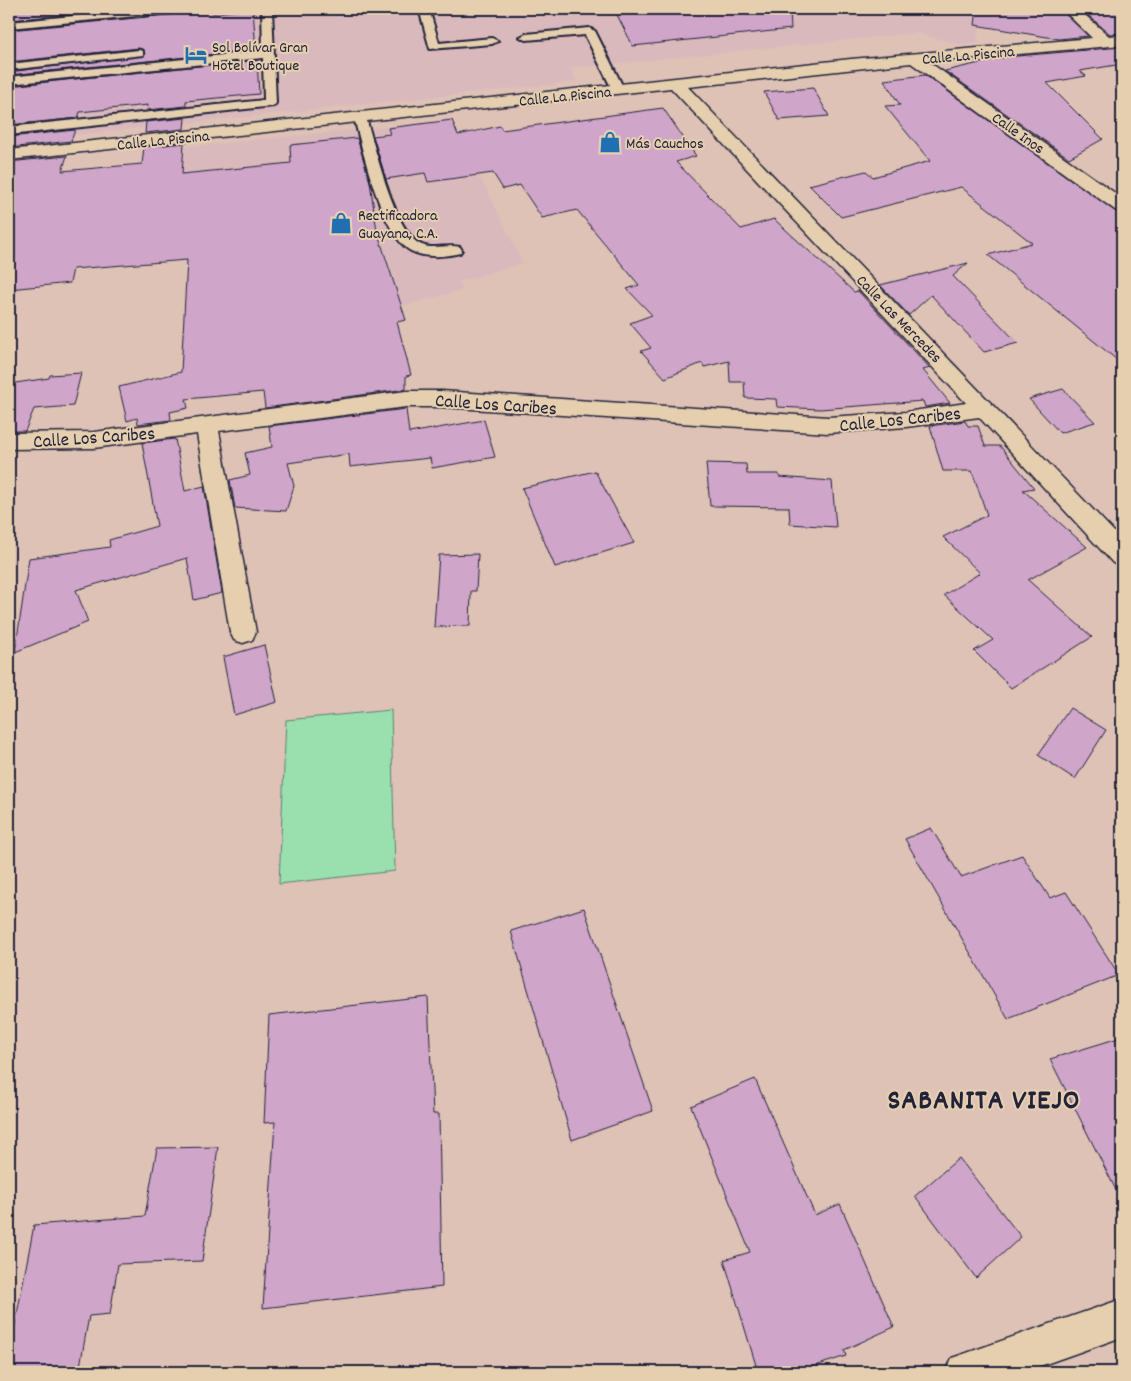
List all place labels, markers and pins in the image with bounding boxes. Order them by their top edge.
place label: Sol Bolívar Gran Hotel Boutique [212,37,308,78]
hotel icon: Sol Bolívar Gran Hotel Boutique [183,42,209,68]
shop icon: Más Cauchos [597,129,623,155]
place label: Más Cauchos [626,133,704,156]
place label: Rectificadora Guayana, C.A. [358,205,438,246]
shop icon: Rectificadora Guayana, C.A. [328,210,354,236]

